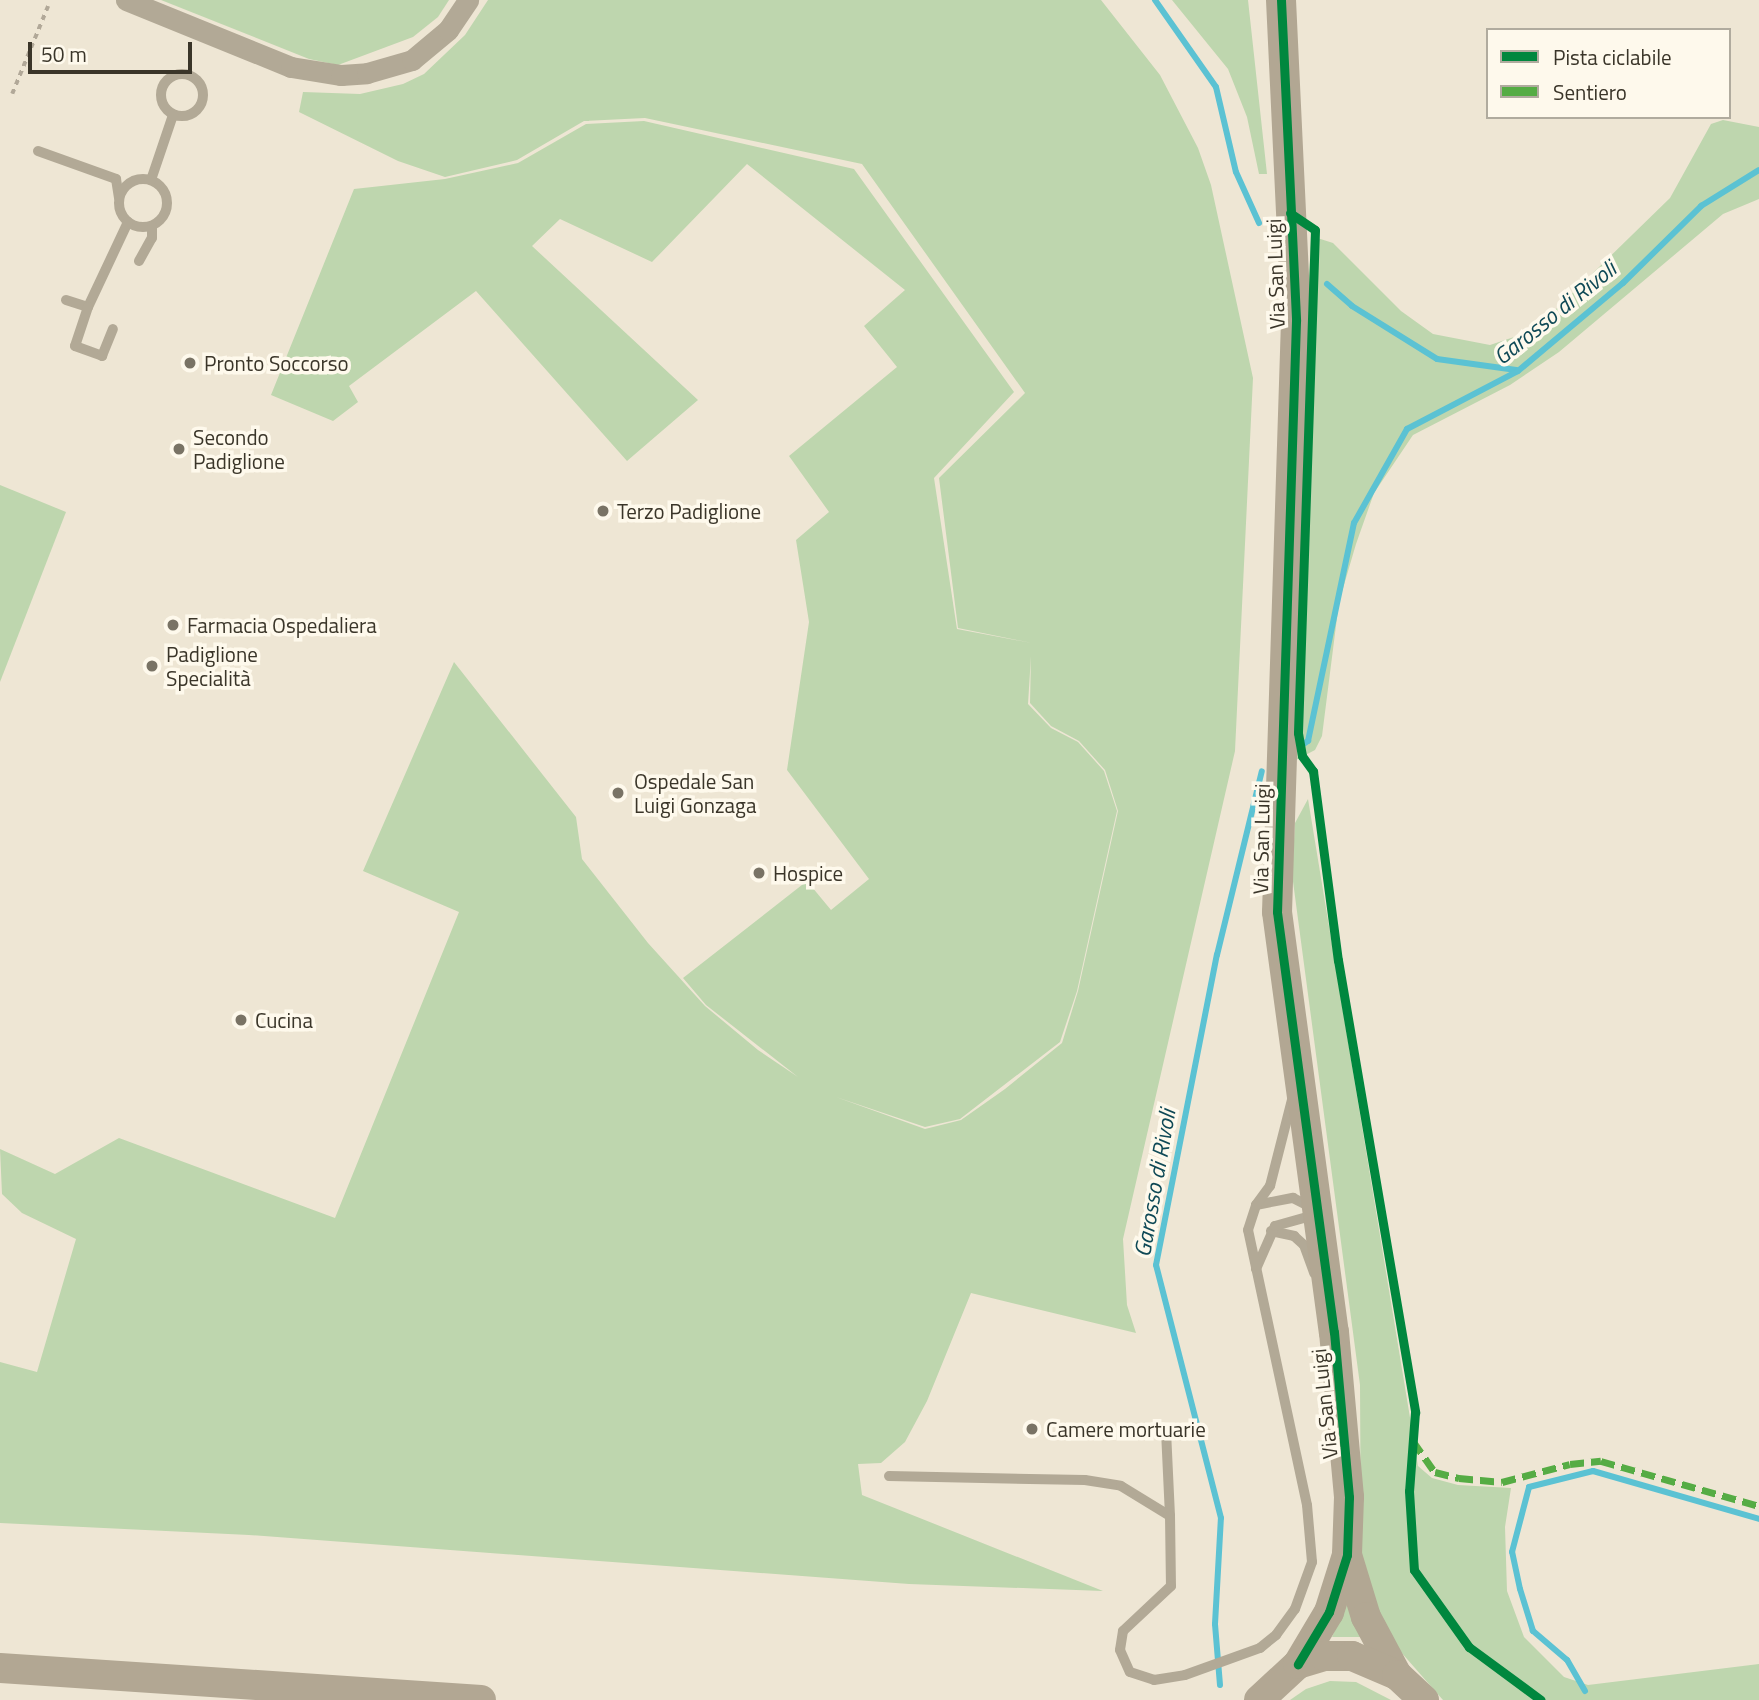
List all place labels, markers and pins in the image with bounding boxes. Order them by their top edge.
place label: Pronto Soccorso [204,350,349,376]
marker: Pronto Soccorso [182,355,198,371]
place label: Secondo Padiglione [193,424,285,474]
marker: Secondo Padiglione [171,441,187,457]
place label: Terzo Padiglione [617,498,761,524]
marker: Terzo Padiglione [595,503,611,519]
place label: Farmacia Ospedaliera [187,612,377,638]
marker: Farmacia Ospedaliera [165,617,181,633]
place label: Padiglione Specialità [166,641,258,691]
marker: Padiglione Specialità [144,658,160,674]
place label: Ospedale San Luigi Gonzaga [634,768,756,818]
marker: Ospedale San Luigi Gonzaga [608,783,628,803]
place label: Hospice [773,860,843,886]
marker: Hospice [751,865,767,881]
place label: Cucina [255,1007,313,1033]
marker: Cucina [233,1012,249,1028]
place label: Camere mortuarie [1046,1416,1206,1442]
marker: Camere mortuarie [1024,1421,1040,1437]

